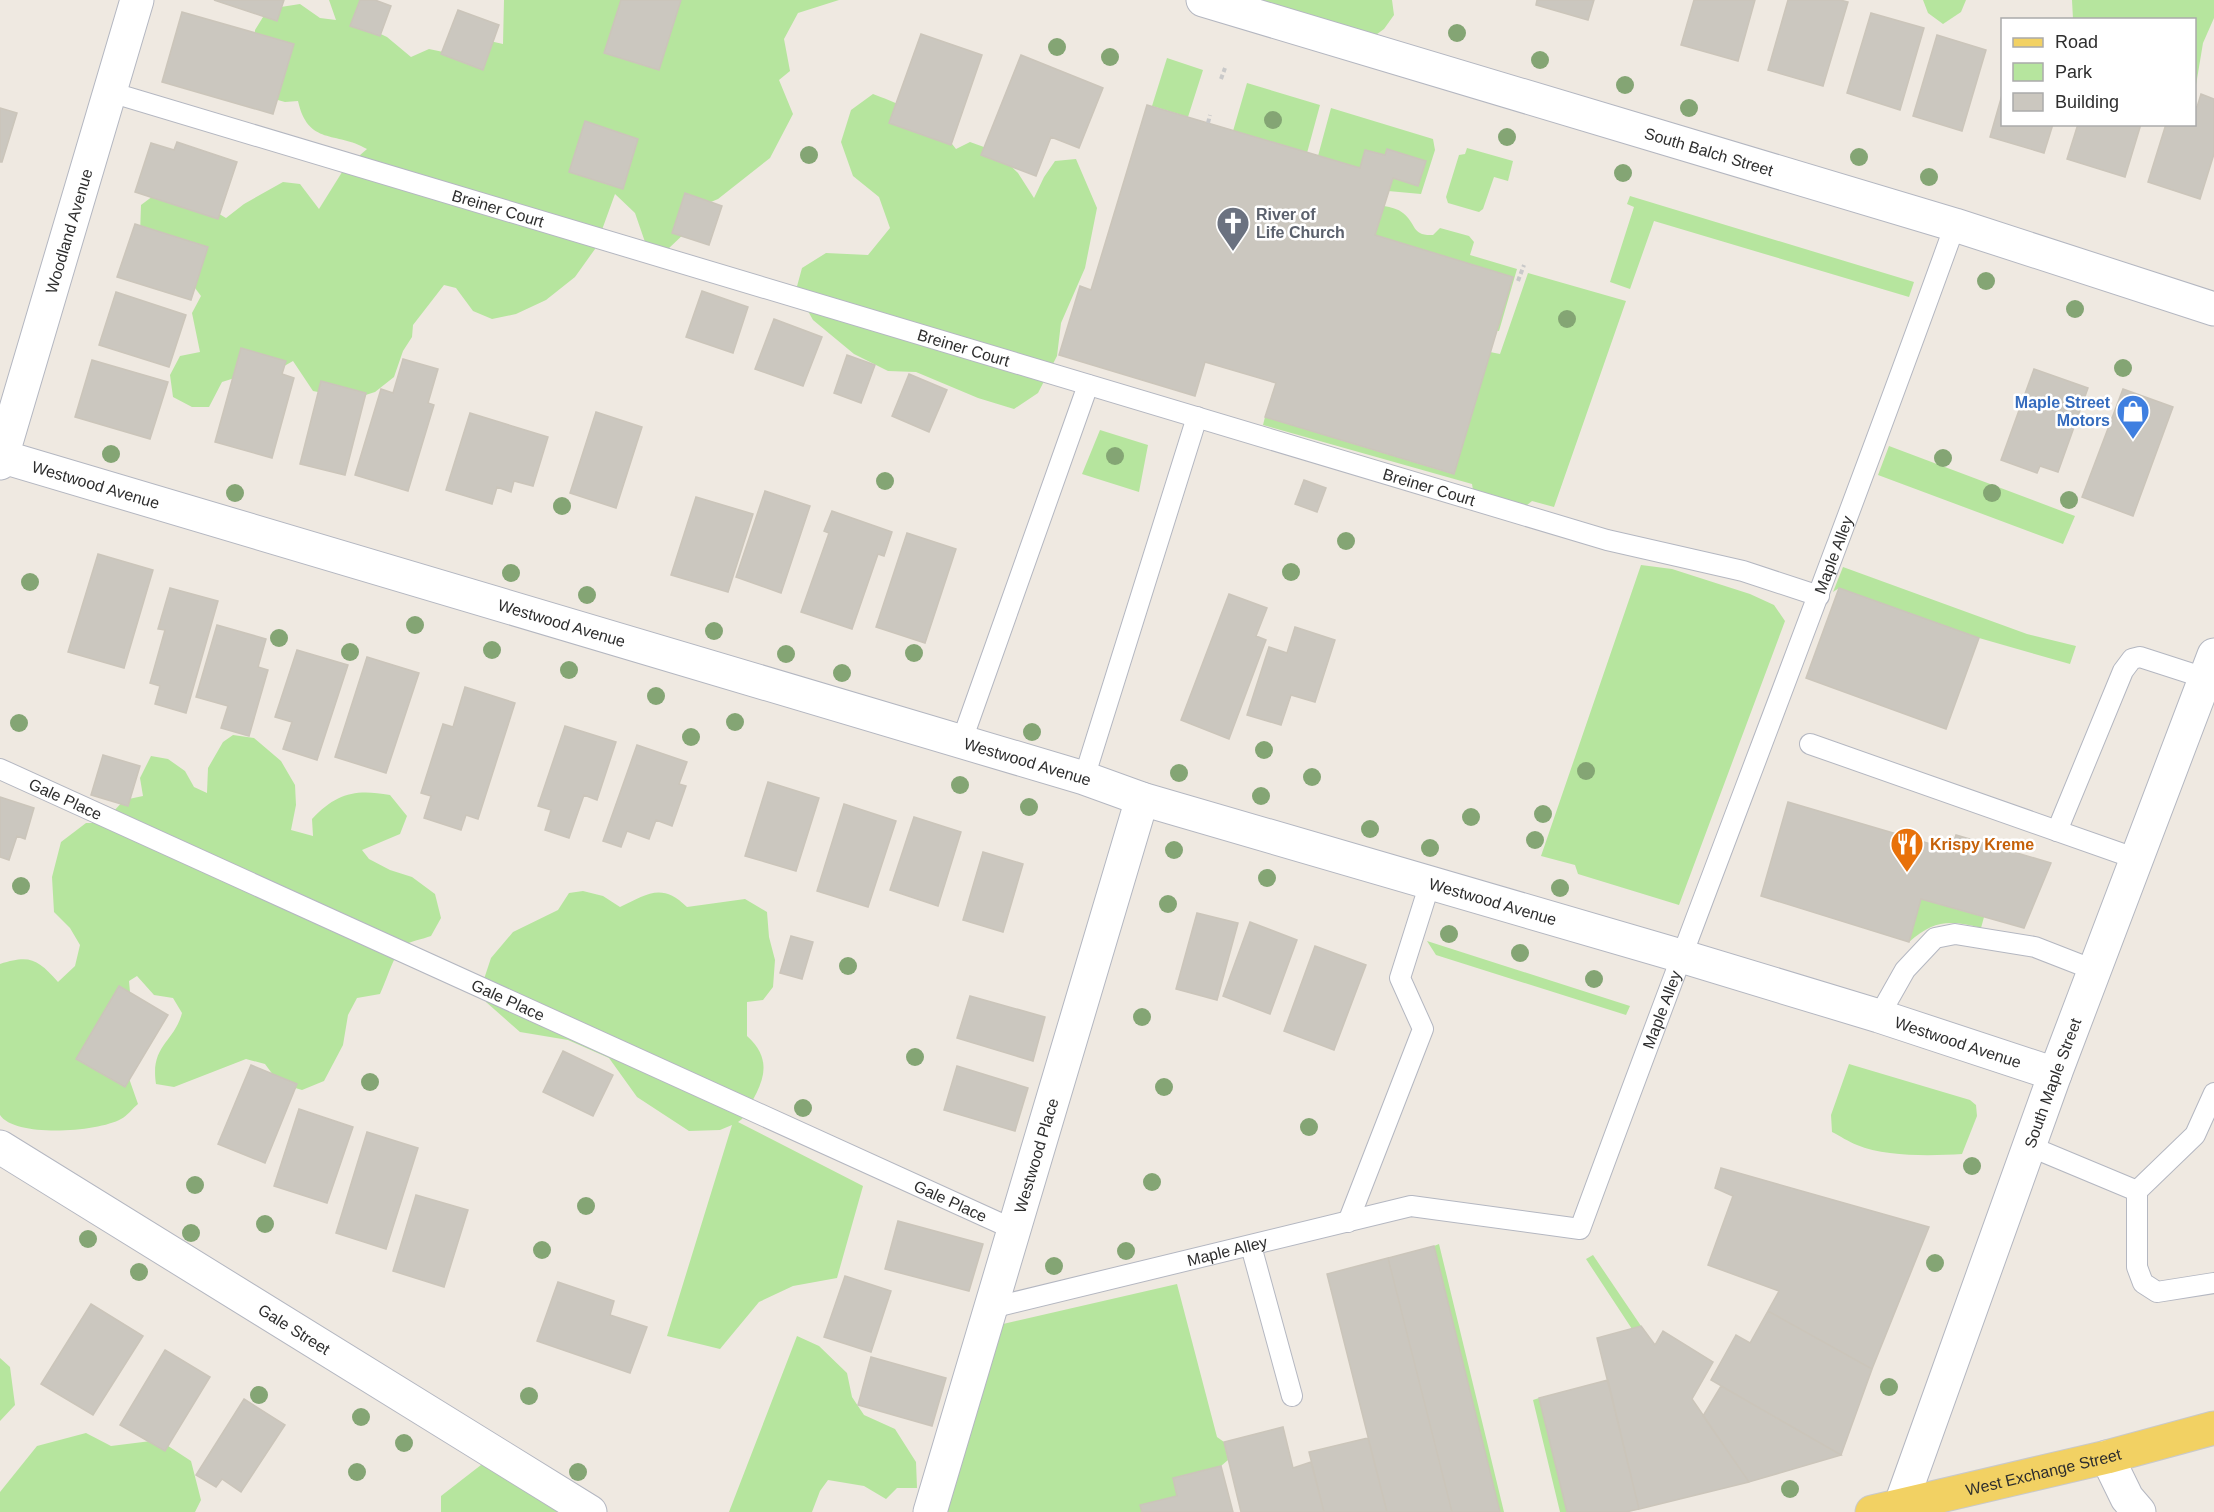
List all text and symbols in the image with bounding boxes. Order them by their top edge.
legend [2001,18,2196,126]
text: Road [2055,32,2098,52]
text: Park [2055,62,2093,82]
text: Building [2055,92,2119,112]
street label: South Balch Street [1642,124,1776,179]
street label: Woodland Avenue [42,166,95,295]
street label: Breiner Court [450,186,547,230]
church icon: River of Life Church [1215,205,1251,252]
place label: River of Life Church [1256,206,1345,241]
street label: Breiner Court [916,326,1012,369]
shop icon: Maple Street Motors [2115,393,2151,440]
place label: Maple Street Motors [2015,394,2111,429]
street label: Westwood Avenue [30,458,162,511]
street label: Breiner Court [1381,465,1478,509]
street label: Maple Alley [1811,513,1856,596]
street label: Westwood Avenue [496,596,628,650]
street label: Westwood Avenue [962,734,1094,788]
street label: Gale Place [26,775,105,823]
restaurant icon: Krispy Kreme [1889,826,1925,873]
place label: Krispy Kreme [1930,836,2034,853]
street label: Westwood Avenue [1427,875,1559,928]
street label: Maple Alley [1639,968,1684,1051]
street label: Gale Place [469,976,547,1024]
street label: Westwood Avenue [1893,1013,2023,1071]
street label: South Maple Street [2021,1015,2084,1150]
street label: Westwood Place [1011,1096,1061,1215]
street label: Gale Place [911,1177,990,1225]
street label: Maple Alley [1185,1233,1269,1269]
street label: Gale Street [255,1300,334,1358]
street label: West Exchange Street [1964,1445,2123,1498]

